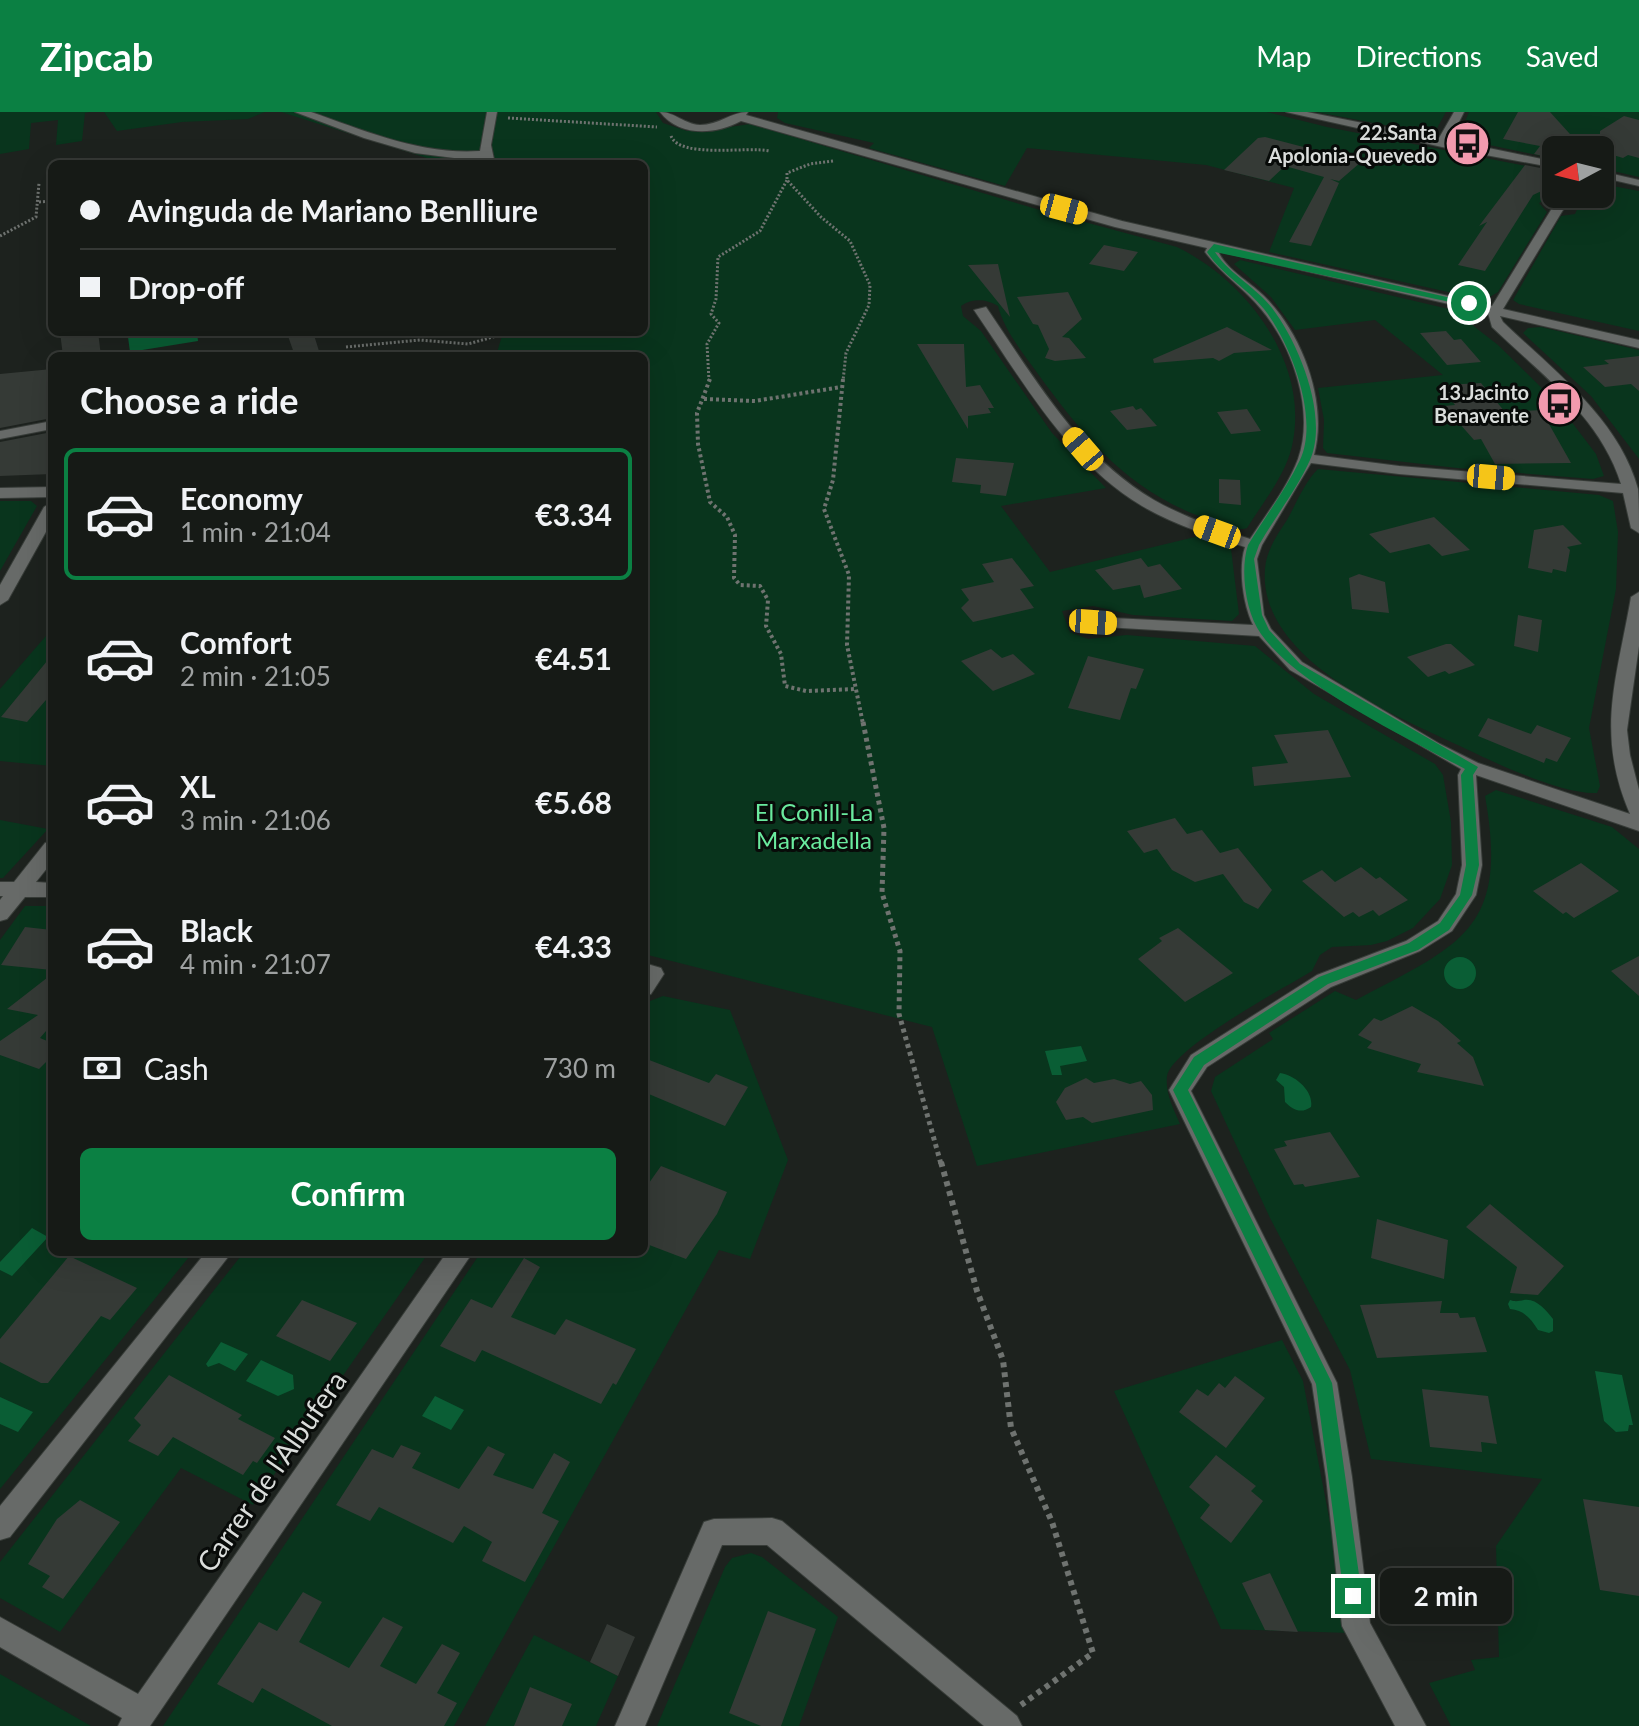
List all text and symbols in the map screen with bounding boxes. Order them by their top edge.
text: Zipcab [40,33,153,79]
text: Map [1256,39,1311,73]
text: Directions [1355,39,1482,73]
text: Saved [1526,39,1599,73]
bus stop icon: 22.Santa Apolonia-Quevedo [1444,119,1492,167]
place label: 22.Santa Apolonia-Quevedo [1267,120,1437,167]
north arrow [1542,136,1614,208]
map controls [1542,136,1614,208]
car [1038,191,1090,227]
text: Avinguda de Mariano Benlliure [128,192,538,228]
text: Drop-off [128,269,244,305]
route start [1451,285,1487,321]
text: Choose a ride [80,378,299,422]
bus stop icon: 13.Jacinto Benavente [1536,379,1584,427]
place label: 13.Jacinto Benavente [1434,380,1529,427]
car [1058,423,1108,475]
car [1466,463,1516,491]
icon: car [84,478,156,550]
text: Economy [180,480,303,516]
text: €3.34 [535,496,612,532]
car [1190,513,1244,551]
text: 1 min · 21:04 [180,516,331,548]
car [1068,608,1118,636]
icon: car [84,622,156,694]
text: Comfort [180,624,292,660]
text: €4.51 [535,640,612,676]
text: 2 min · 21:05 [180,660,331,692]
icon: car [84,766,156,838]
text: XL [180,768,216,804]
text: €5.68 [535,784,612,820]
park label: El Conill-La Marxadella [755,797,873,854]
text: 3 min · 21:06 [180,804,331,836]
icon: car [84,910,156,982]
text: Black [180,912,253,948]
text: €4.33 [535,928,612,964]
text: 4 min · 21:07 [180,948,331,980]
icon: cash [80,1046,124,1090]
text: Cash [144,1050,209,1086]
text: 730 m [543,1052,616,1084]
button: Confirm [80,1148,616,1240]
street label: Carrer de l'Albufera [189,1364,353,1578]
callout: 2 min [1381,1568,1513,1624]
route end [1335,1578,1371,1614]
text: 2 min [1414,1580,1478,1612]

